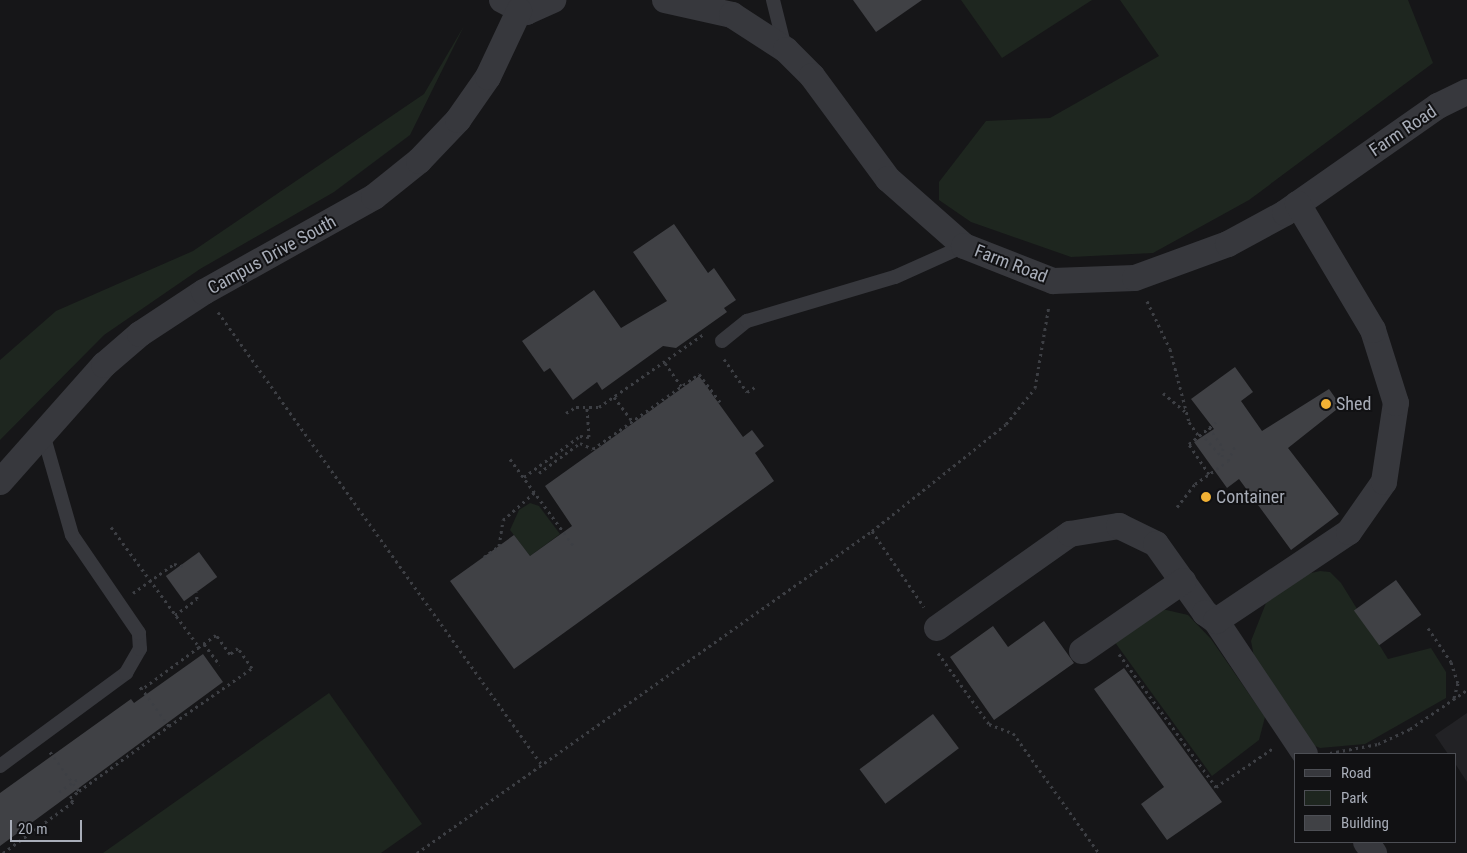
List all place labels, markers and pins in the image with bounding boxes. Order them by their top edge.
place label: Shed [1336,393,1371,415]
marker: Shed [1320,398,1332,410]
place label: Container [1216,486,1285,508]
marker: Container [1200,491,1212,503]

